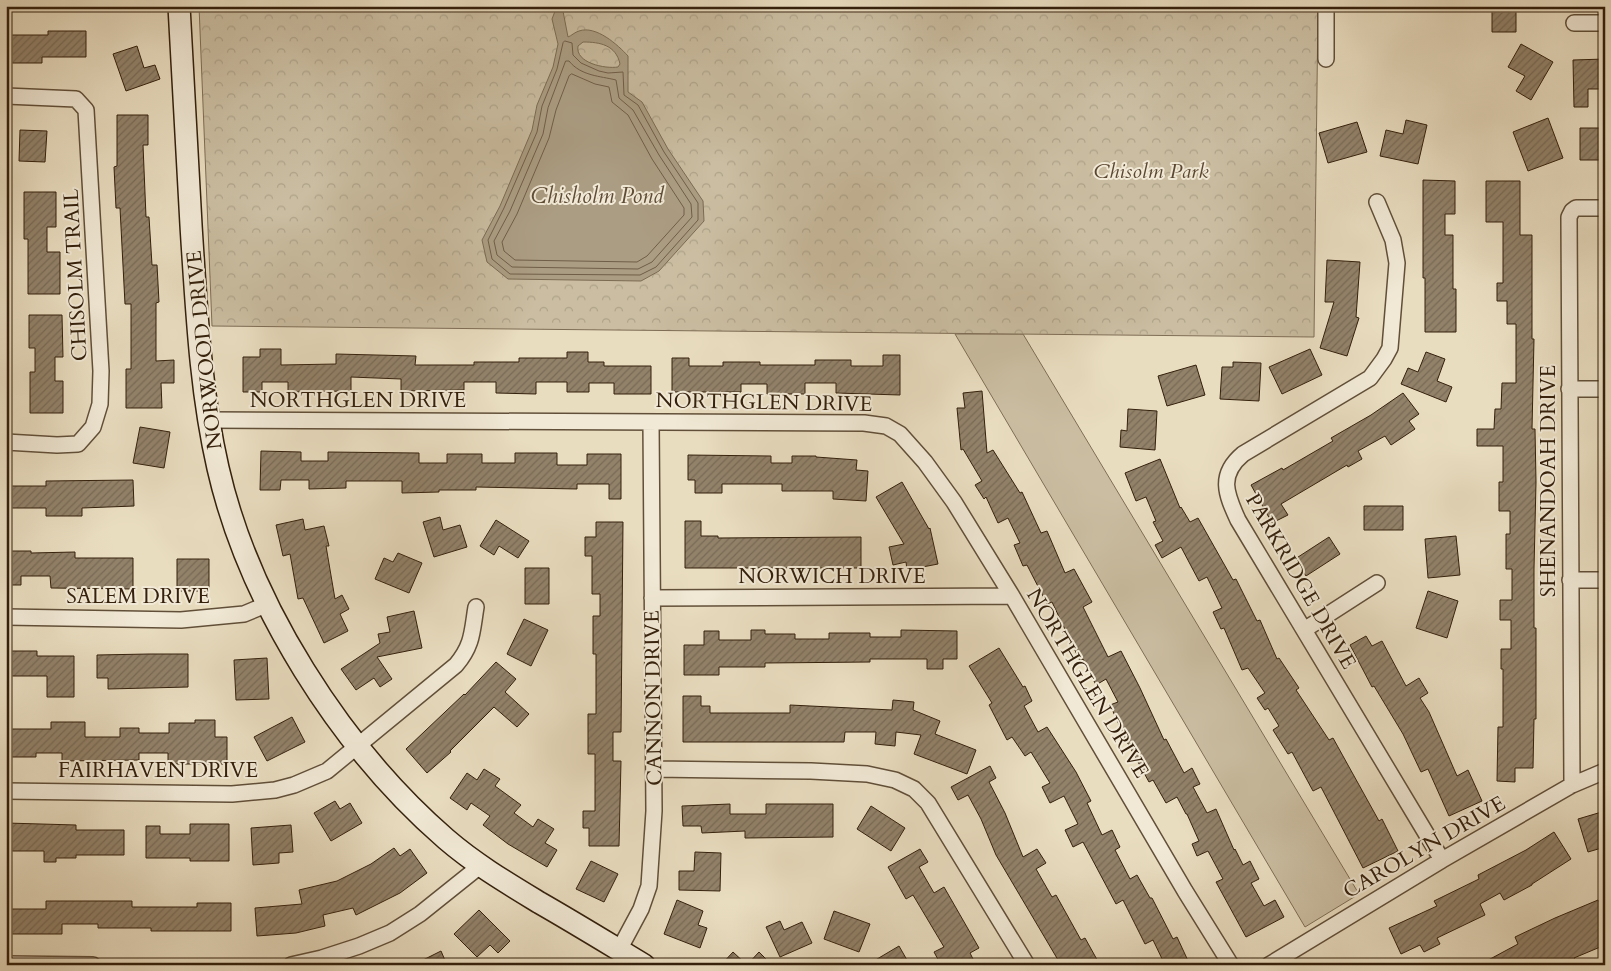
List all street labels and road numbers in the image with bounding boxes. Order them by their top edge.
street label: CHISOLM TRAIL [56,188,94,362]
street label: NORWOOD DRIVE [180,249,229,451]
street label: SHENANDOAH DRIVE [1534,365,1563,597]
street label: NORTHGLEN DRIVE [250,386,466,415]
street label: NORTHGLEN DRIVE [655,386,873,419]
street label: PARKRIDGE DRIVE [1238,488,1363,675]
street label: NORWICH DRIVE [738,562,926,591]
street label: SALEM DRIVE [66,582,210,611]
street label: NORTHGLEN DRIVE [1019,583,1156,784]
street label: CANNON DRIVE [637,610,670,786]
street label: FAIRHAVEN DRIVE [58,756,258,785]
street label: CAROLYN DRIVE [1338,789,1511,906]

